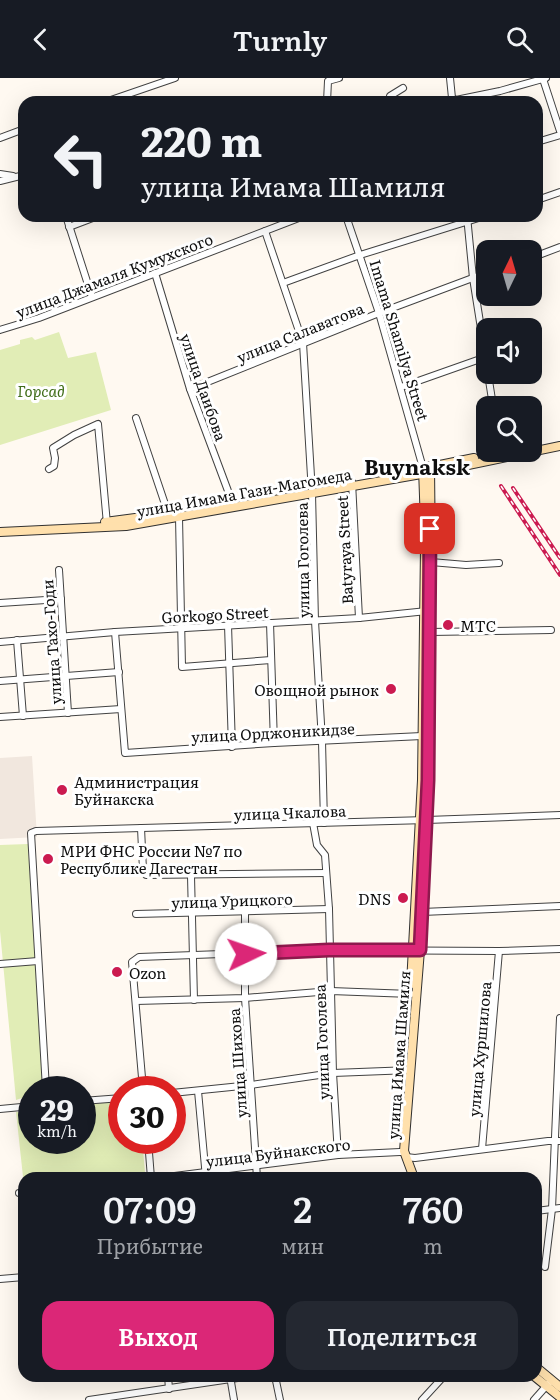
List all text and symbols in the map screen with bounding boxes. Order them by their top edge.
text: Turnly [233,19,327,59]
icon: back [24,23,57,56]
icon: search [503,23,536,56]
text: 220 m [141,108,262,170]
icon: left [42,120,120,198]
text: улица Имама Шамиля [141,165,446,205]
street label: улица Джамаля Кумухского [12,227,216,323]
north arrow [476,240,542,306]
map controls [476,240,542,462]
street label: Imama Shamilya Street [365,257,435,423]
street label: улица Салаватова [233,296,368,368]
button: sound [476,318,542,384]
street label: улица Даибова [175,330,233,445]
park label: Горсад [17,379,65,402]
button: search [476,396,542,462]
district label: Buynaksk [364,450,471,481]
street label: улица Имама Гази-Магомеда [135,462,354,522]
street label: Batyraya Street [330,495,358,605]
street label: улица Гоголева [289,501,315,618]
pin [404,503,455,554]
icon: arrive [413,512,446,545]
street label: улица Тахо-Годи [35,579,67,705]
street label: Gorkogo Street [161,600,269,628]
place label: МТС [460,614,496,637]
marker: МТС [441,618,455,632]
place label: Овощной рынок [254,678,379,701]
marker: Овощной рынок [384,682,398,696]
street label: улица Орджоникидзе [191,716,356,748]
place label: Администрация Буйнакска [74,770,199,810]
marker: Администрация Буйнакска [55,783,69,797]
street label: улица Чкалова [233,799,348,825]
place label: МРИ ФНС России №7 по Республике Дагестан [60,839,243,879]
marker: МРИ ФНС России №7 по Республике Дагестан [41,852,55,866]
street label: улица Урицкого [171,886,293,914]
place label: DNS [358,887,391,910]
marker: DNS [396,891,410,905]
position arrow [214,922,278,986]
place label: Ozon [129,961,166,984]
marker: Ozon [110,965,124,979]
street label: улица Имама Шамиля [381,970,415,1140]
street label: улица Хуршилова [462,979,496,1118]
street label: улица Гоголева [307,983,335,1100]
street label: улица Шихова [222,1006,252,1119]
speed limit sign: 30 [108,1076,186,1154]
text: 29 [40,1086,74,1130]
text: km/h [37,1119,77,1142]
street label: улица Буйнакского [204,1132,352,1172]
text: 07:09 [103,1181,196,1234]
text: 2 [293,1181,312,1234]
text: 760 [403,1181,463,1234]
text: Прибытие [97,1230,203,1260]
text: мин [282,1230,324,1260]
text: m [423,1230,443,1260]
button: Выход [42,1301,274,1370]
button: Поделиться [286,1301,518,1370]

